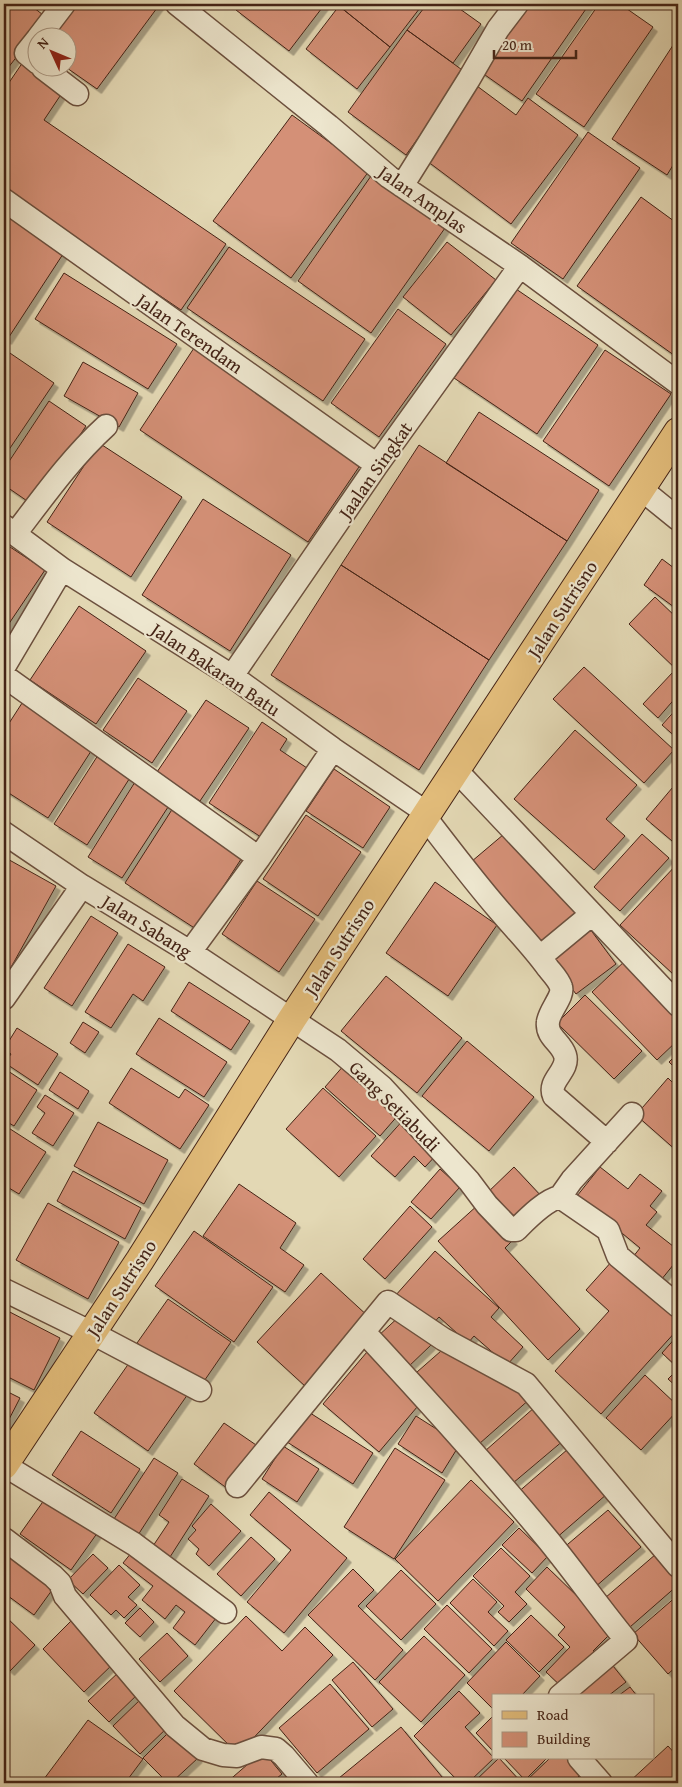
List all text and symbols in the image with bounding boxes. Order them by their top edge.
north arrow [28,28,78,78]
scale bar [494,28,577,60]
text: N [32,32,54,53]
text: 20 m [502,34,533,55]
street label: Jalan Amplas [371,157,473,240]
street label: Jalan Terendam [129,285,250,381]
street label: Jaalan Singkat [330,415,419,526]
street label: Jalan Sutrisno [519,555,604,665]
street label: Jalan Bakaran Batu [144,614,287,723]
street label: Jalan Sabang [95,886,198,965]
street label: Jalan Sutrisno [296,893,381,1003]
street label: Gang Setiabudi [343,1054,447,1158]
street label: Jalan Sutrisno [78,1234,163,1344]
legend [492,1694,654,1760]
text: Road [537,1704,568,1725]
text: Building [537,1728,591,1749]

